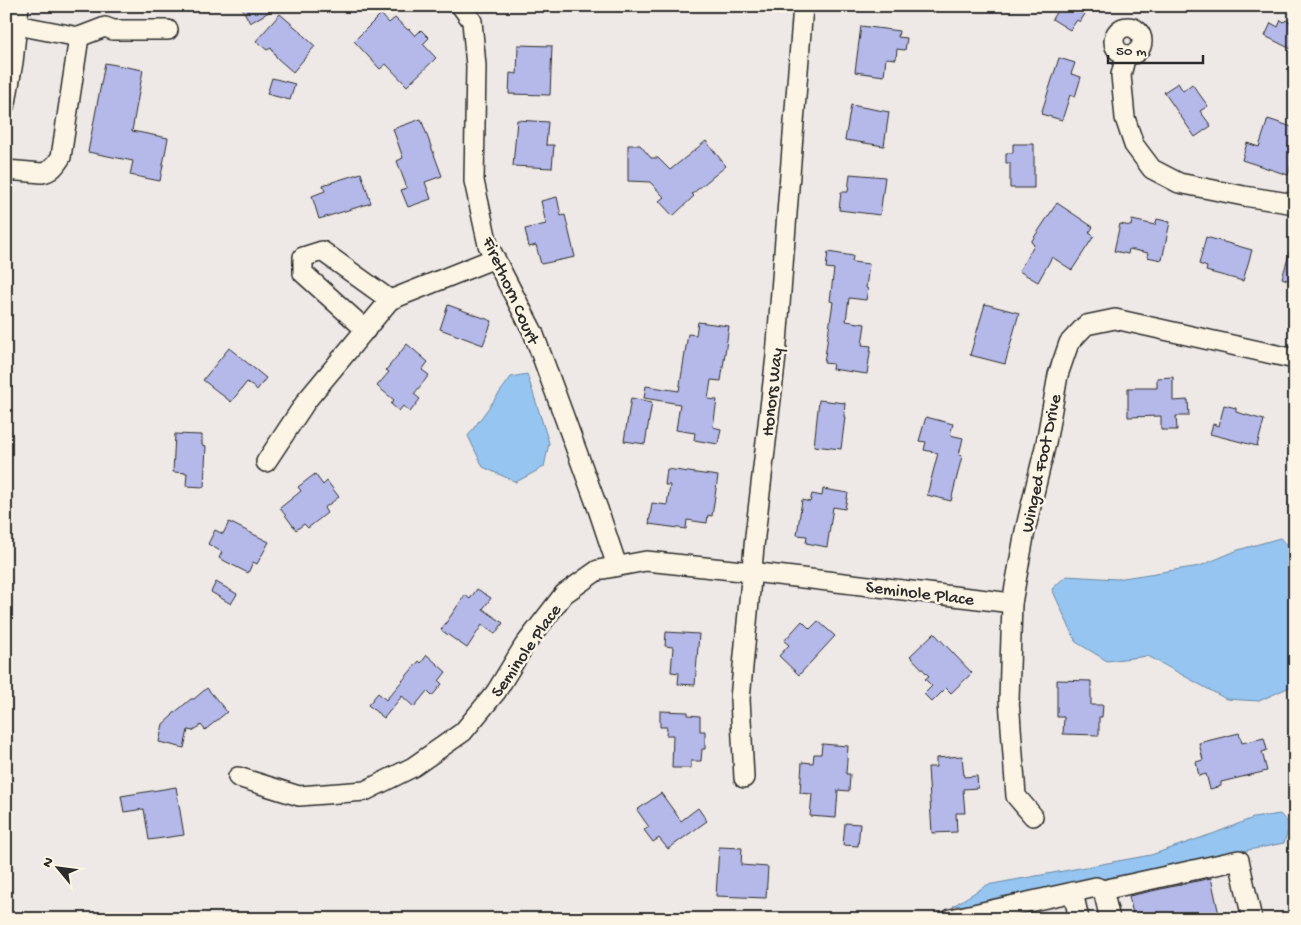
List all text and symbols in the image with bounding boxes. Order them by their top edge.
scale bar [1108,32,1204,64]
text: 50 m [1116,43,1147,61]
street label: Firethorn Court [476,233,543,350]
street label: Honors Way [758,347,789,438]
street label: Winged Foot Drive [1018,392,1068,535]
street label: Seminole Place [864,577,976,612]
street label: Seminole Place [487,600,567,702]
north arrow [32,842,82,892]
text: N [39,855,58,871]

